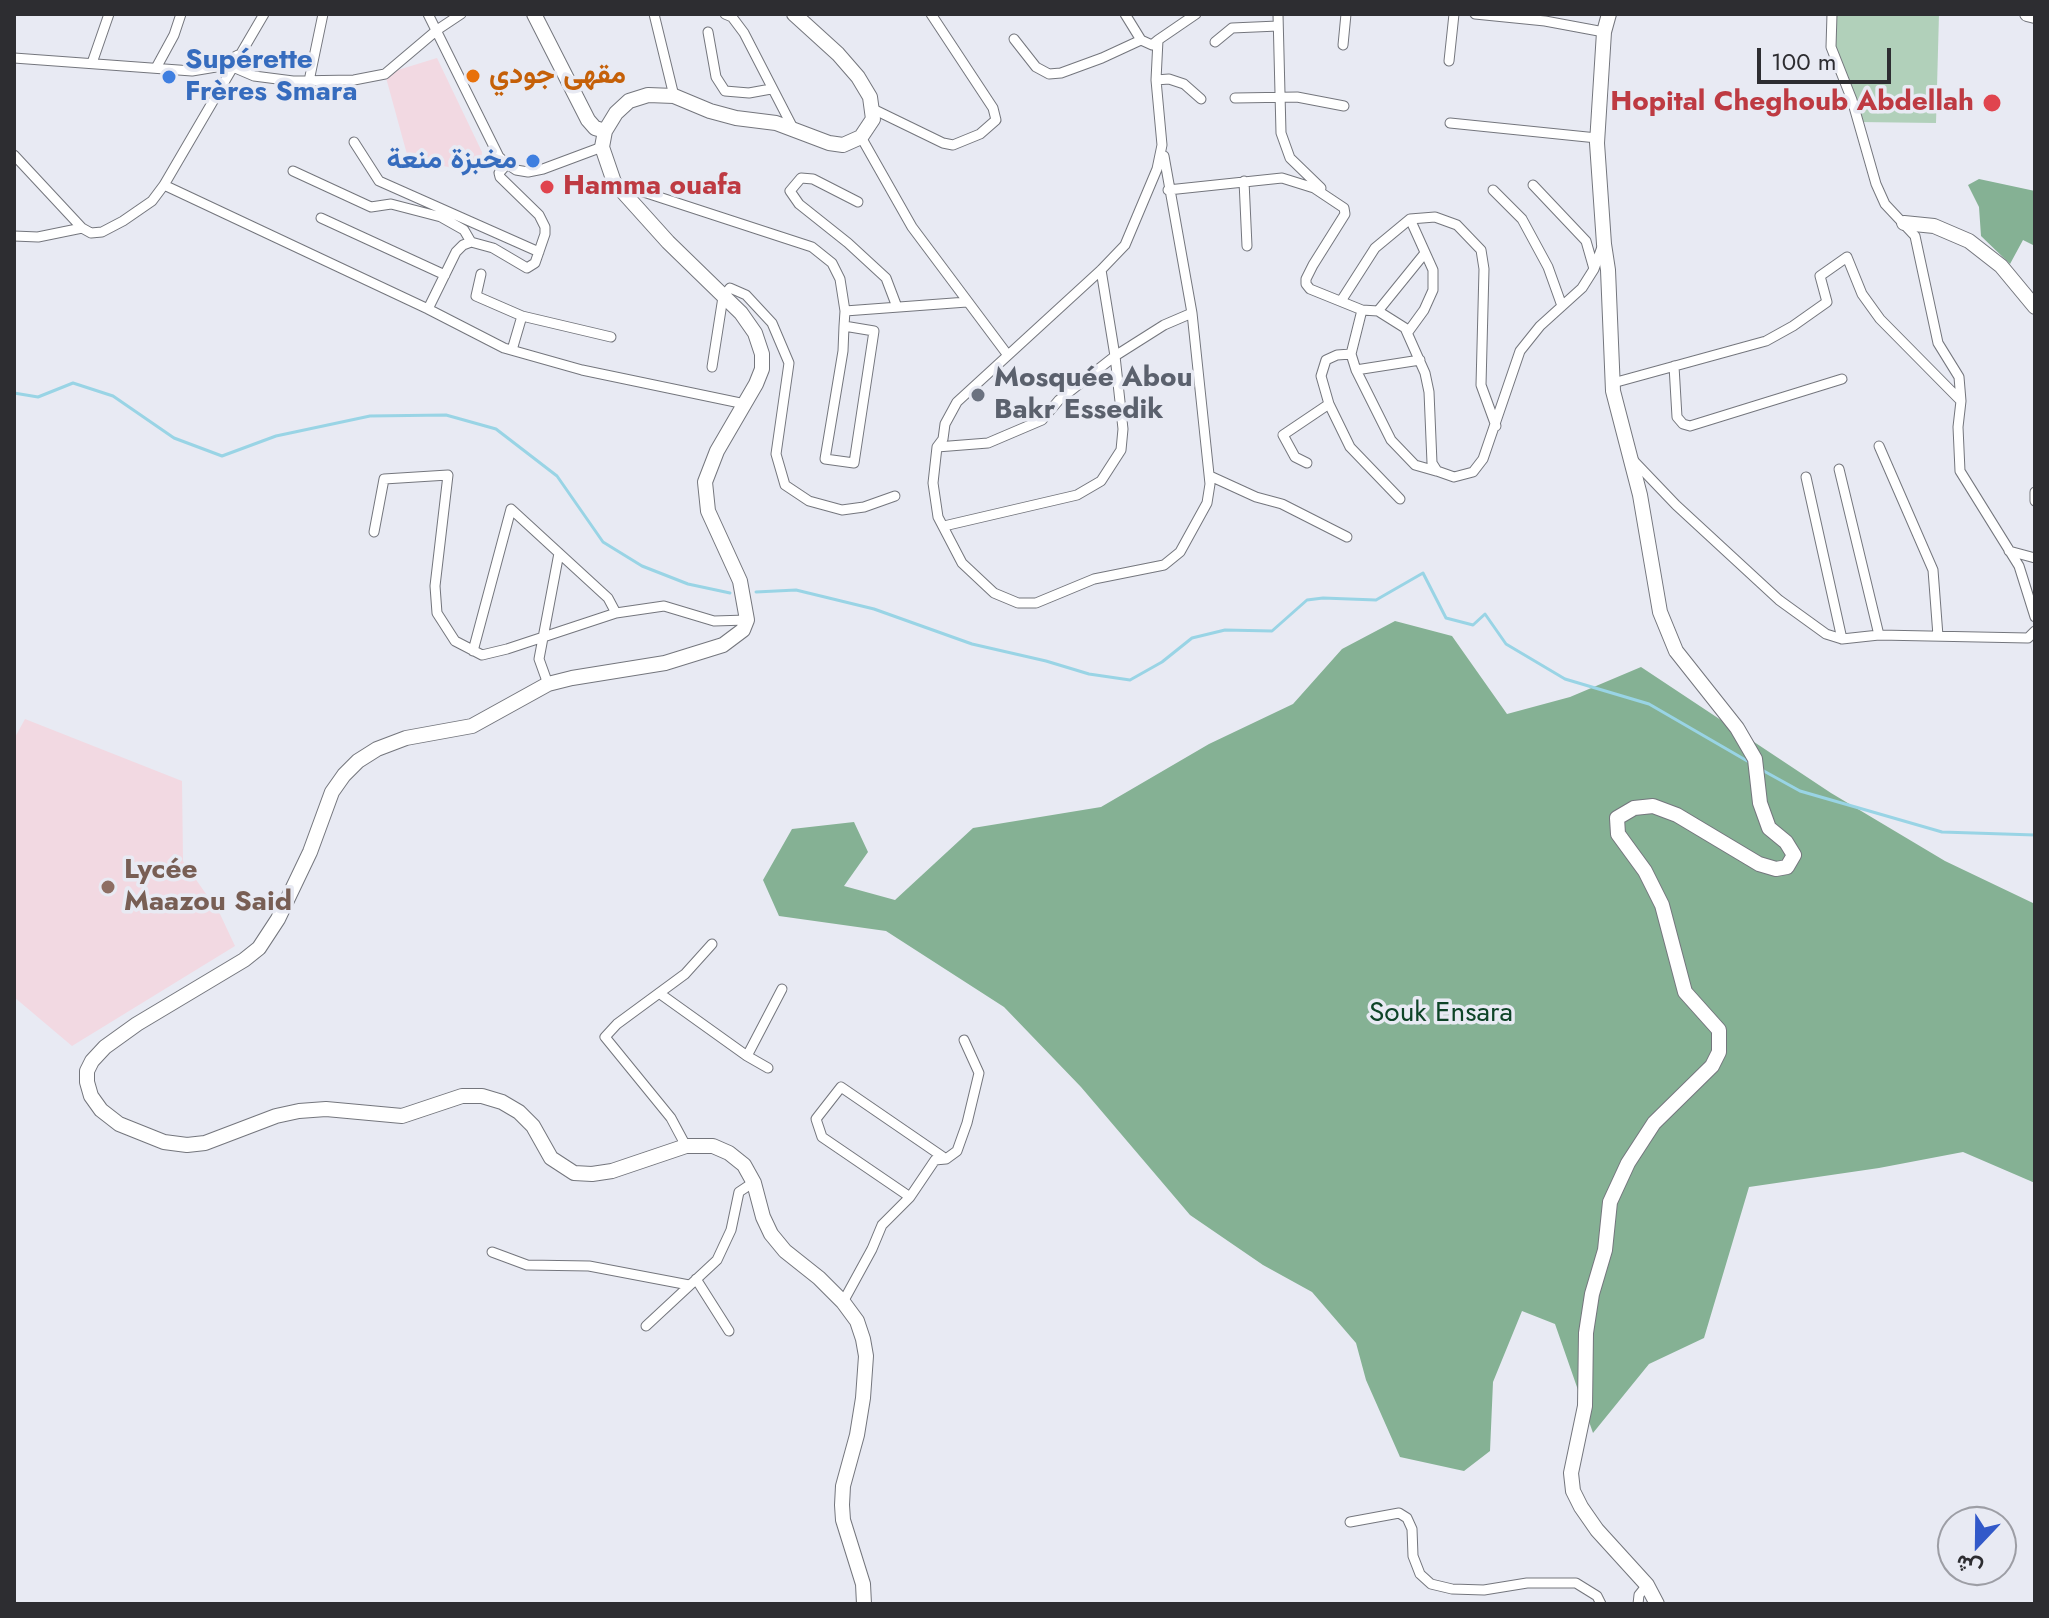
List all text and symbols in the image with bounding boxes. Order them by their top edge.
scale bar [1761,32,1895,82]
place label: Supérette Frères Smara [185,44,358,110]
text: 100 m [1771,44,1837,79]
place label: مقهى جودي [489,59,626,93]
marker: مقهى جودي [464,67,482,85]
marker: Supérette Frères Smara [160,68,178,86]
place label: Hopital Cheghoub Abdellah [1610,86,1974,120]
marker: Hopital Cheghoub Abdellah [1981,92,2003,114]
place label: مخبزة منعة [387,144,517,178]
marker: مخبزة منعة [524,152,542,170]
place label: Hamma ouafa [563,170,742,204]
marker: Hamma ouafa [538,178,556,196]
place label: Mosquée Abou Bakr Essedik [994,362,1193,428]
marker: Mosquée Abou Bakr Essedik [969,386,987,404]
place label: Lycée Maazou Said [124,854,292,920]
marker: Lycée Maazou Said [99,878,117,896]
park label: Souk Ensara [1369,997,1513,1031]
north arrow [1937,1506,2017,1586]
text: ش [1951,1547,1987,1586]

